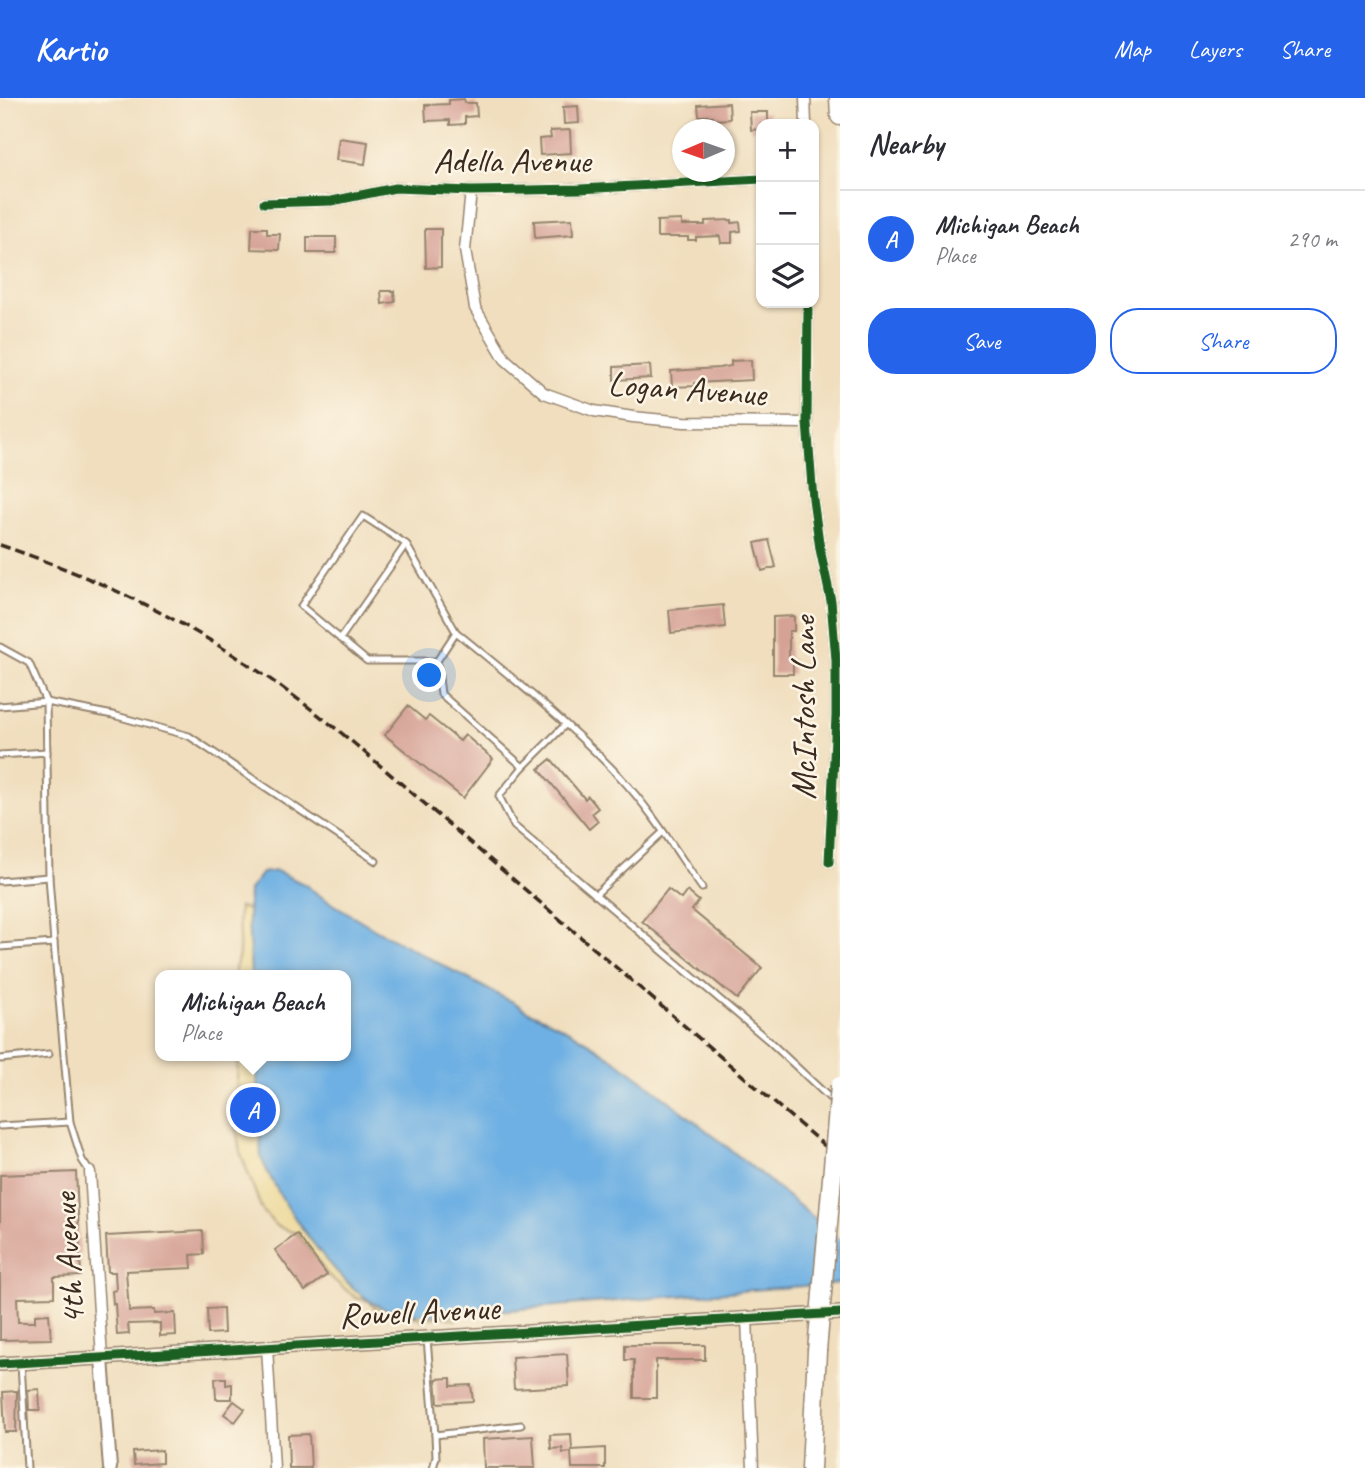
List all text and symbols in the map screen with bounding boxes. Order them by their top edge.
text: Kartio [35,28,106,70]
text: Map [1114,34,1151,64]
text: Layers [1189,34,1242,64]
text: Share [1280,34,1330,64]
north arrow [672,119,735,182]
map controls [756,119,819,308]
button: + [756,119,819,182]
text: Nearby [868,125,944,163]
street label: Adella Avenue [433,138,593,183]
button: − [756,182,819,245]
text: Michigan Beach [935,208,1079,241]
text: A [885,225,897,254]
text: 290 m [1288,225,1337,254]
text: Place [935,241,975,270]
button: layers [756,245,819,308]
button: Save [868,308,1096,374]
button: Share [1110,308,1337,374]
street label: Logan Avenue [606,361,770,417]
street label: McIntosh Lane [781,614,826,800]
your location [412,658,446,692]
popup [155,970,351,1061]
text: Michigan Beach [181,985,325,1018]
text: Place [181,1018,221,1047]
pin: A [230,1084,276,1136]
street label: 4th Avenue [41,1189,96,1327]
street label: Rowell Avenue [338,1285,503,1338]

